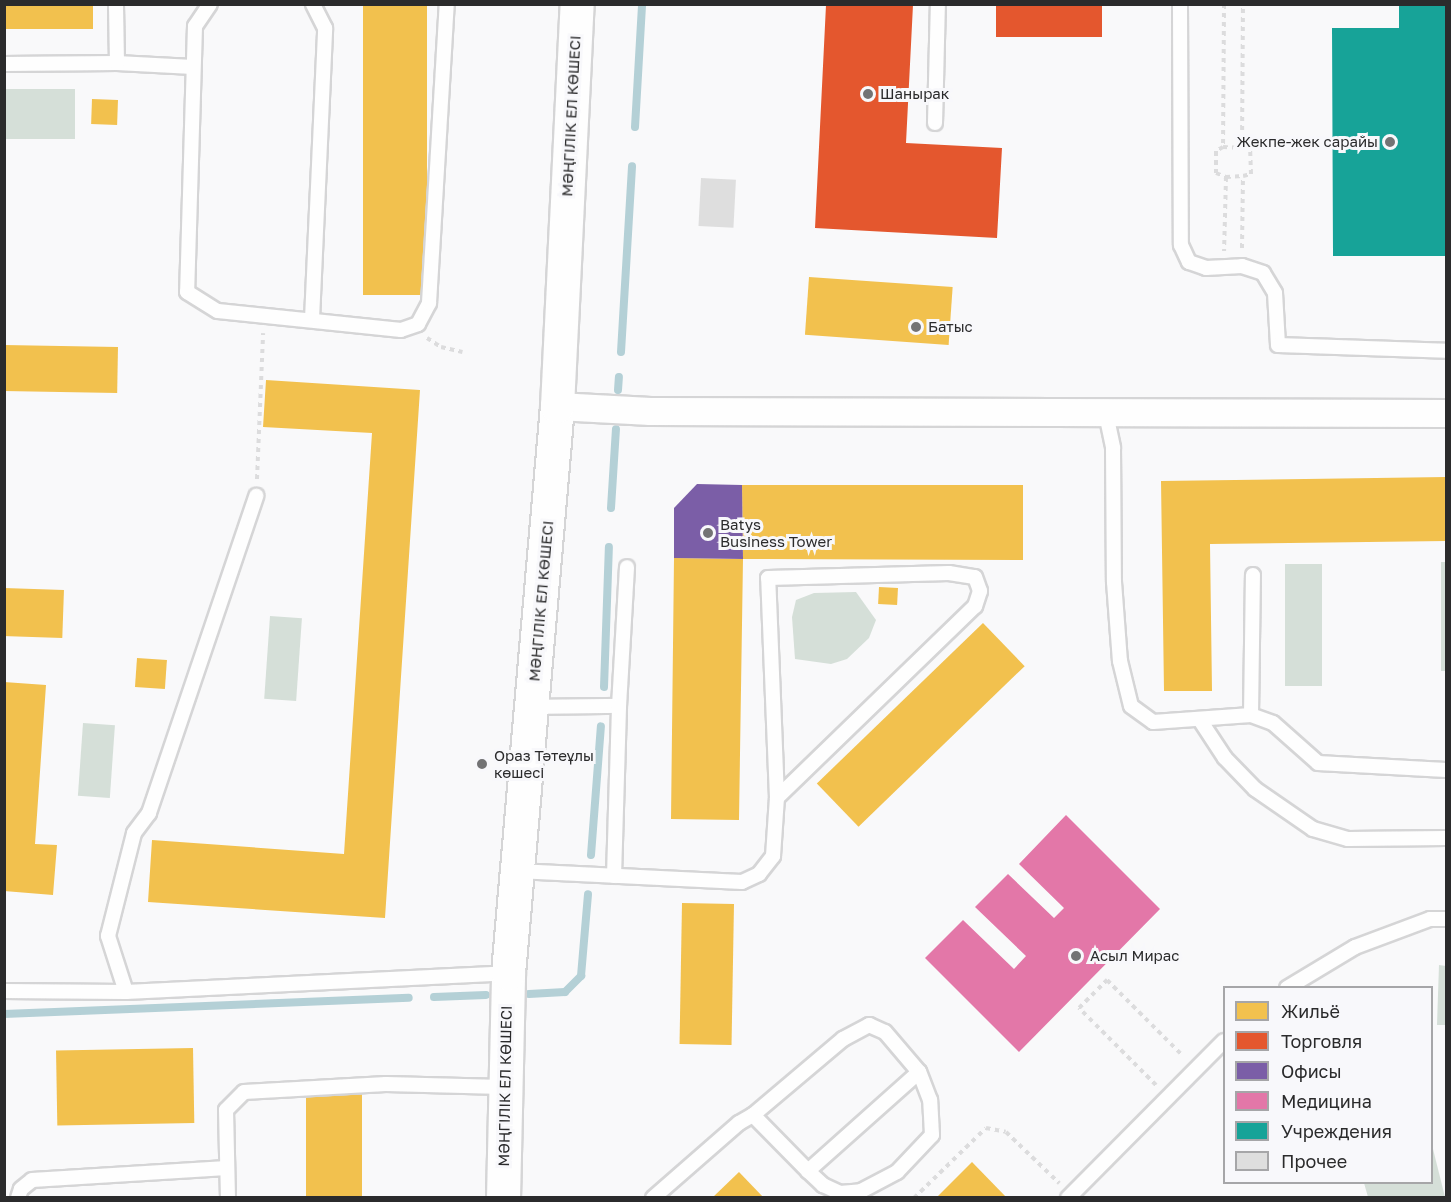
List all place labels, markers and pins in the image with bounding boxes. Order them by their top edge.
place label: Шанырак [880,85,949,103]
marker: Шанырак [861,87,875,101]
place label: Жекпе-жек сарайы [1237,133,1378,151]
marker: Жекпе-жек сарайы [1383,135,1397,149]
place label: Батыс [928,318,973,336]
marker: Батыс [909,320,923,334]
place label: Batys Business Tower [720,515,832,550]
marker: Batys Business Tower [701,526,715,540]
place label: Ораз Тәтеұлы көшесі [494,746,594,781]
marker: Ораз Тәтеұлы көшесі [475,757,489,771]
marker: Асыл Мирас [1067,947,1085,965]
place label: Асыл Мирас [1090,947,1179,965]

